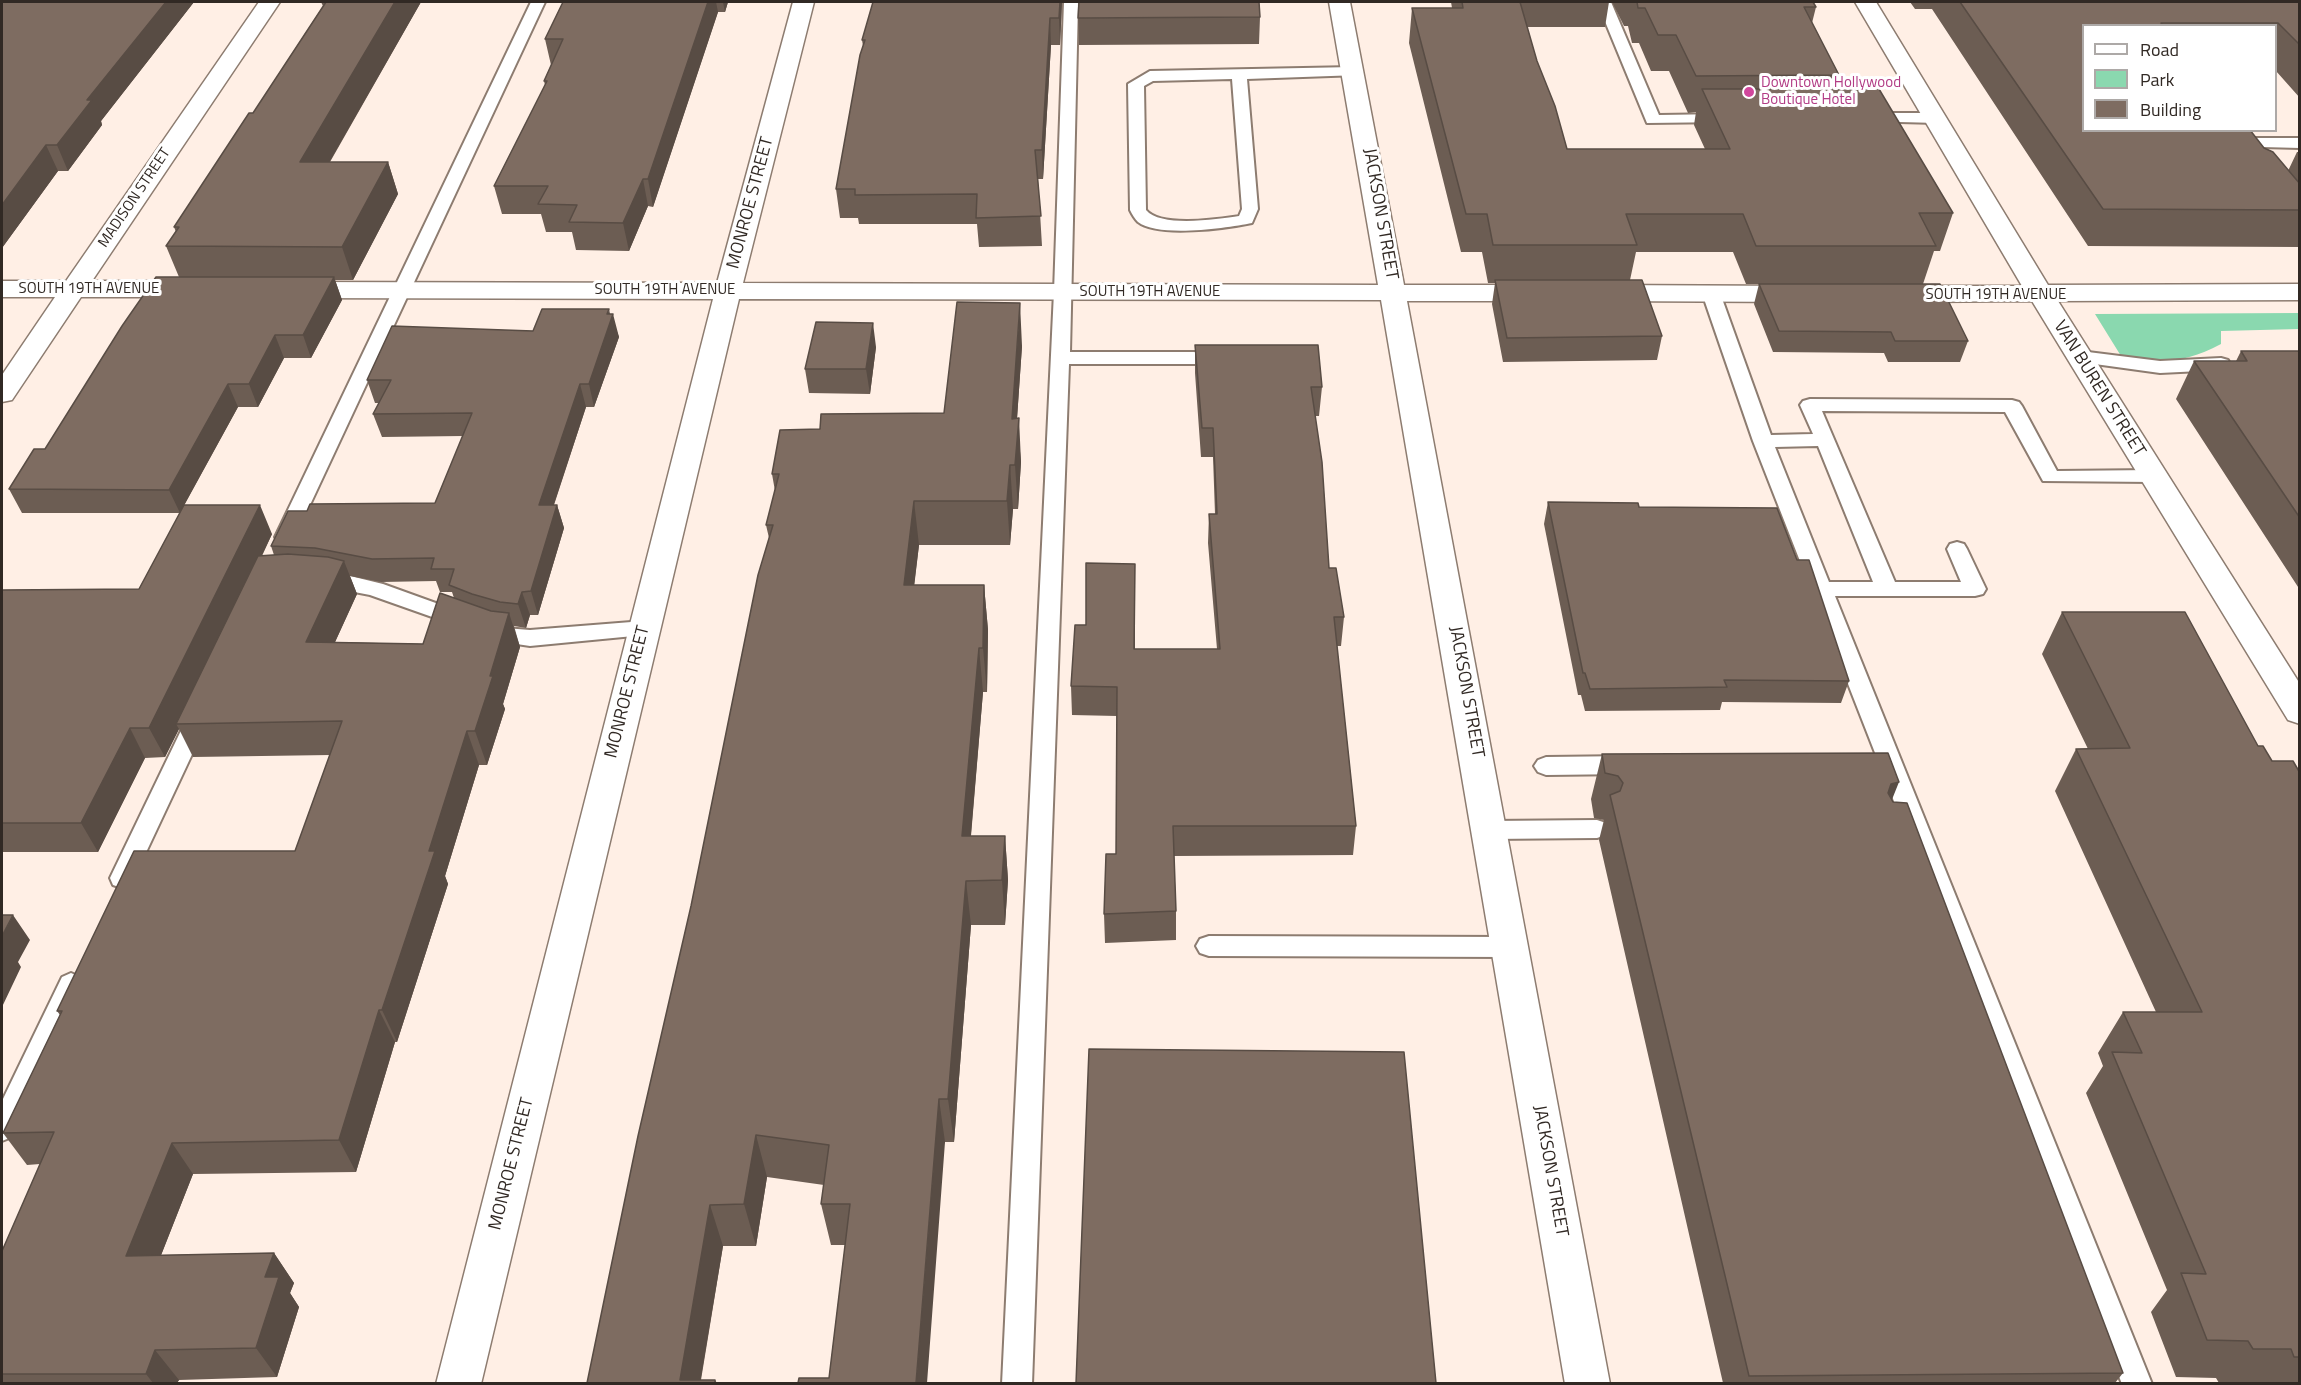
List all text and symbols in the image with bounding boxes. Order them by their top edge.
legend [2082,24,2277,132]
text: Road [2140,36,2179,63]
text: Park [2140,66,2174,93]
place label: Downtown Hollywood Boutique Hotel [1761,74,1901,109]
marker: Downtown Hollywood Boutique Hotel [1742,85,1756,99]
text: Building [2140,96,2201,123]
street label: MONROE STREET [723,135,779,271]
street label: MADISON STREET [95,145,175,251]
street label: JACKSON STREET [1358,147,1402,281]
street label: SOUTH 19TH AVENUE [19,280,159,298]
street label: SOUTH 19TH AVENUE [595,281,735,299]
street label: SOUTH 19TH AVENUE [1080,283,1220,301]
street label: SOUTH 19TH AVENUE [1926,286,2066,304]
street label: VAN BUREN STREET [2048,317,2150,461]
street label: MONROE STREET [601,624,655,760]
street label: JACKSON STREET [1444,625,1488,759]
street label: MONROE STREET [485,1096,539,1232]
street label: JACKSON STREET [1528,1104,1572,1238]

